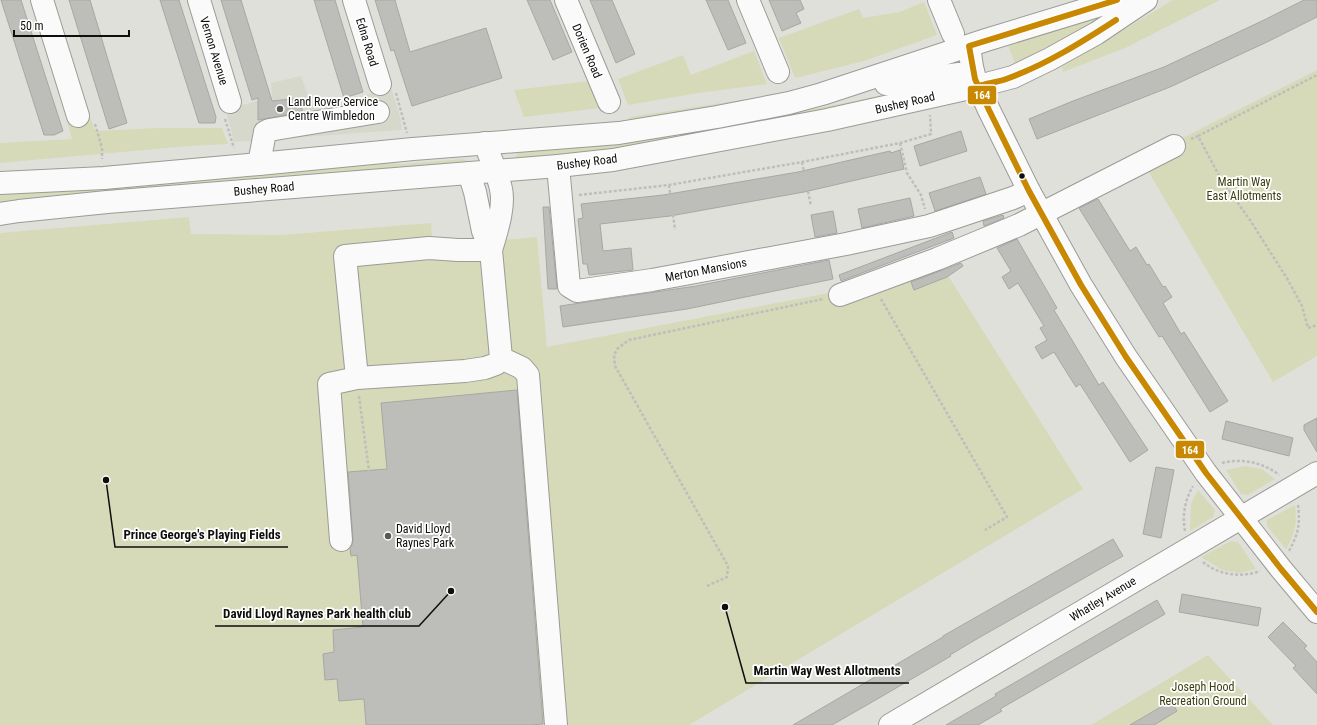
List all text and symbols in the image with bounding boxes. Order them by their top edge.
scale bar [14,12,129,38]
street label: Vernon Avenue [197,15,231,87]
street label: Edna Road [353,16,381,68]
text: 50 m [20,19,44,33]
street label: Dorien Road [569,22,605,80]
line badge: 164 [967,85,997,105]
street label: Bushey Road [874,89,936,117]
text: 164 [974,89,991,102]
place label: Land Rover Service Centre Wimbledon [288,95,378,123]
marker: Land Rover Service Centre Wimbledon [275,104,285,114]
street label: Bushey Road [556,151,618,173]
unlabelled marker [1017,171,1027,181]
park label: Martin Way East Allotments [1207,175,1282,203]
street label: Bushey Road [233,179,295,199]
street label: Merton Mansions [664,255,748,285]
line badge: 164 [1175,440,1205,459]
text: 164 [1182,444,1199,457]
callout: Prince George's Playing Fields [115,522,288,547]
place label: David Lloyd Raynes Park [396,522,455,550]
text: Prince George's Playing Fields [123,527,281,542]
marker: David Lloyd Raynes Park [383,531,393,541]
street label: Whatley Avenue [1067,574,1139,624]
callout: David Lloyd Raynes Park health club [215,601,419,626]
text: David Lloyd Raynes Park health club [223,606,411,621]
callout: Martin Way West Allotments [746,658,909,683]
text: Martin Way West Allotments [753,663,901,678]
park label: Joseph Hood Recreation Ground [1159,680,1247,708]

